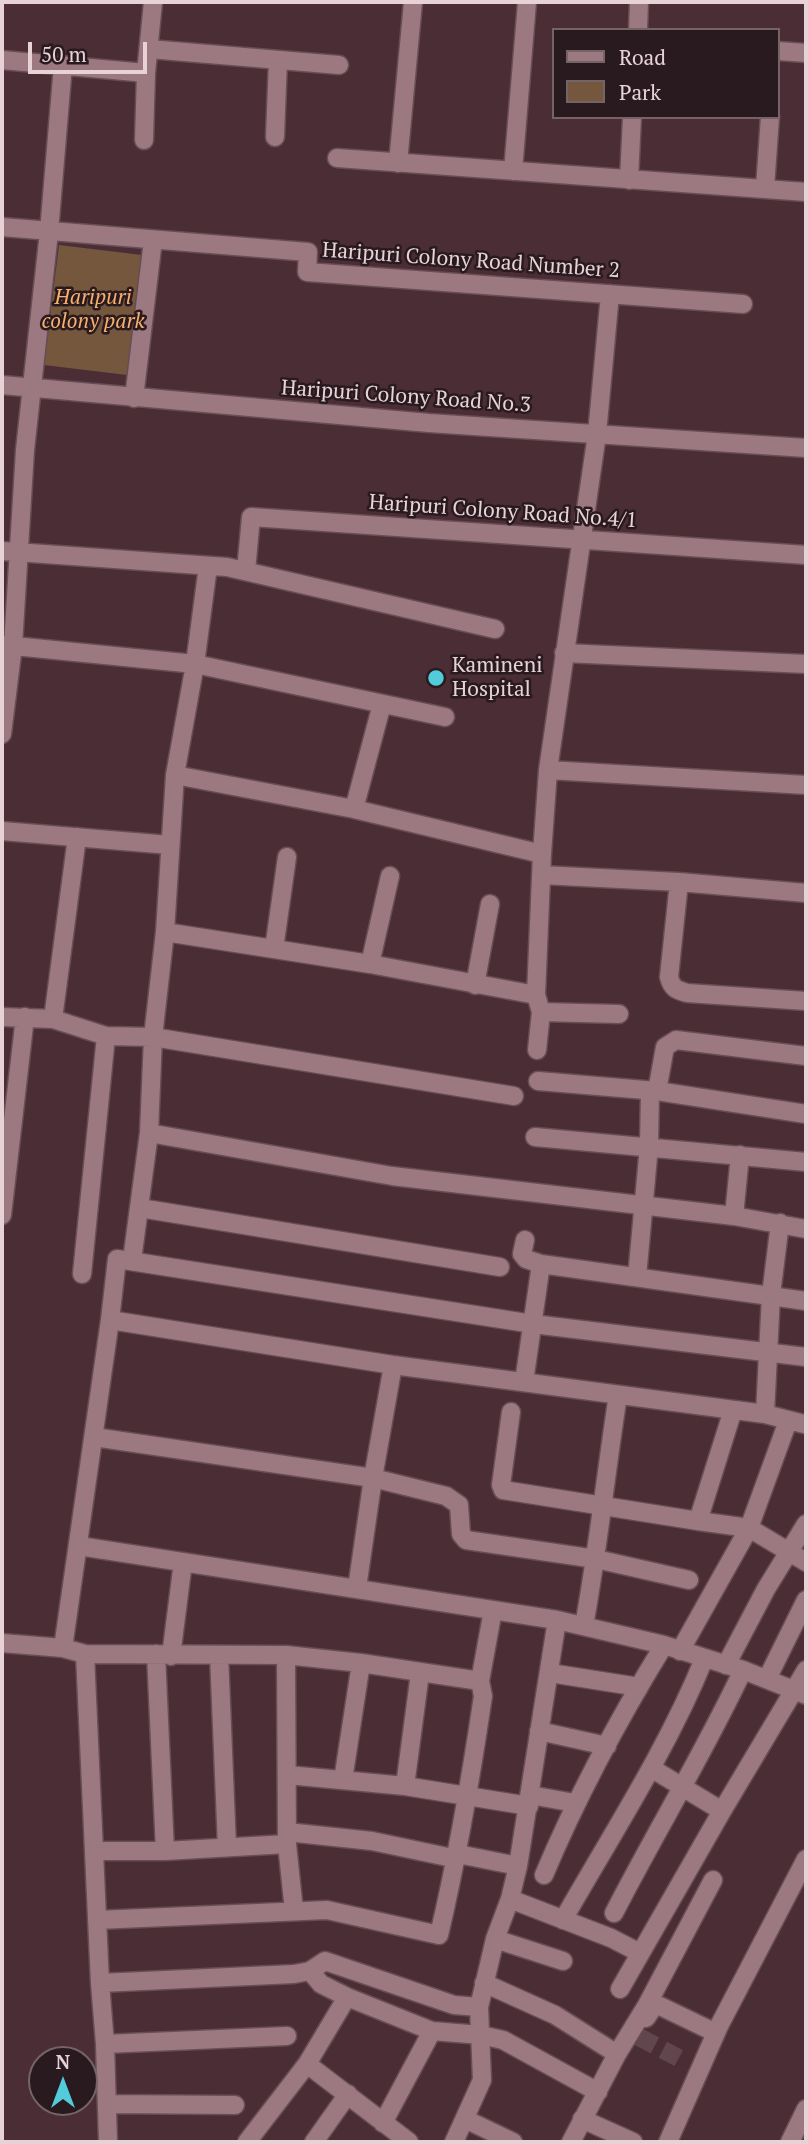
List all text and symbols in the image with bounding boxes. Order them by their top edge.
scale bar [32,28,150,72]
legend [552,28,780,119]
text: 50 m [41,40,87,68]
text: Road [619,43,666,71]
text: Park [619,78,661,106]
street label: Haripuri Colony Road Number 2 [321,238,621,284]
park label: Haripuri colony park [41,285,145,335]
street label: Haripuri Colony Road No.3 [280,376,532,418]
street label: Haripuri Colony Road No.4/1 [368,490,638,534]
place label: Kamineni Hospital [452,653,542,703]
marker: Kamineni Hospital [426,668,446,688]
north arrow [28,2046,98,2116]
text: N [56,2049,70,2074]

